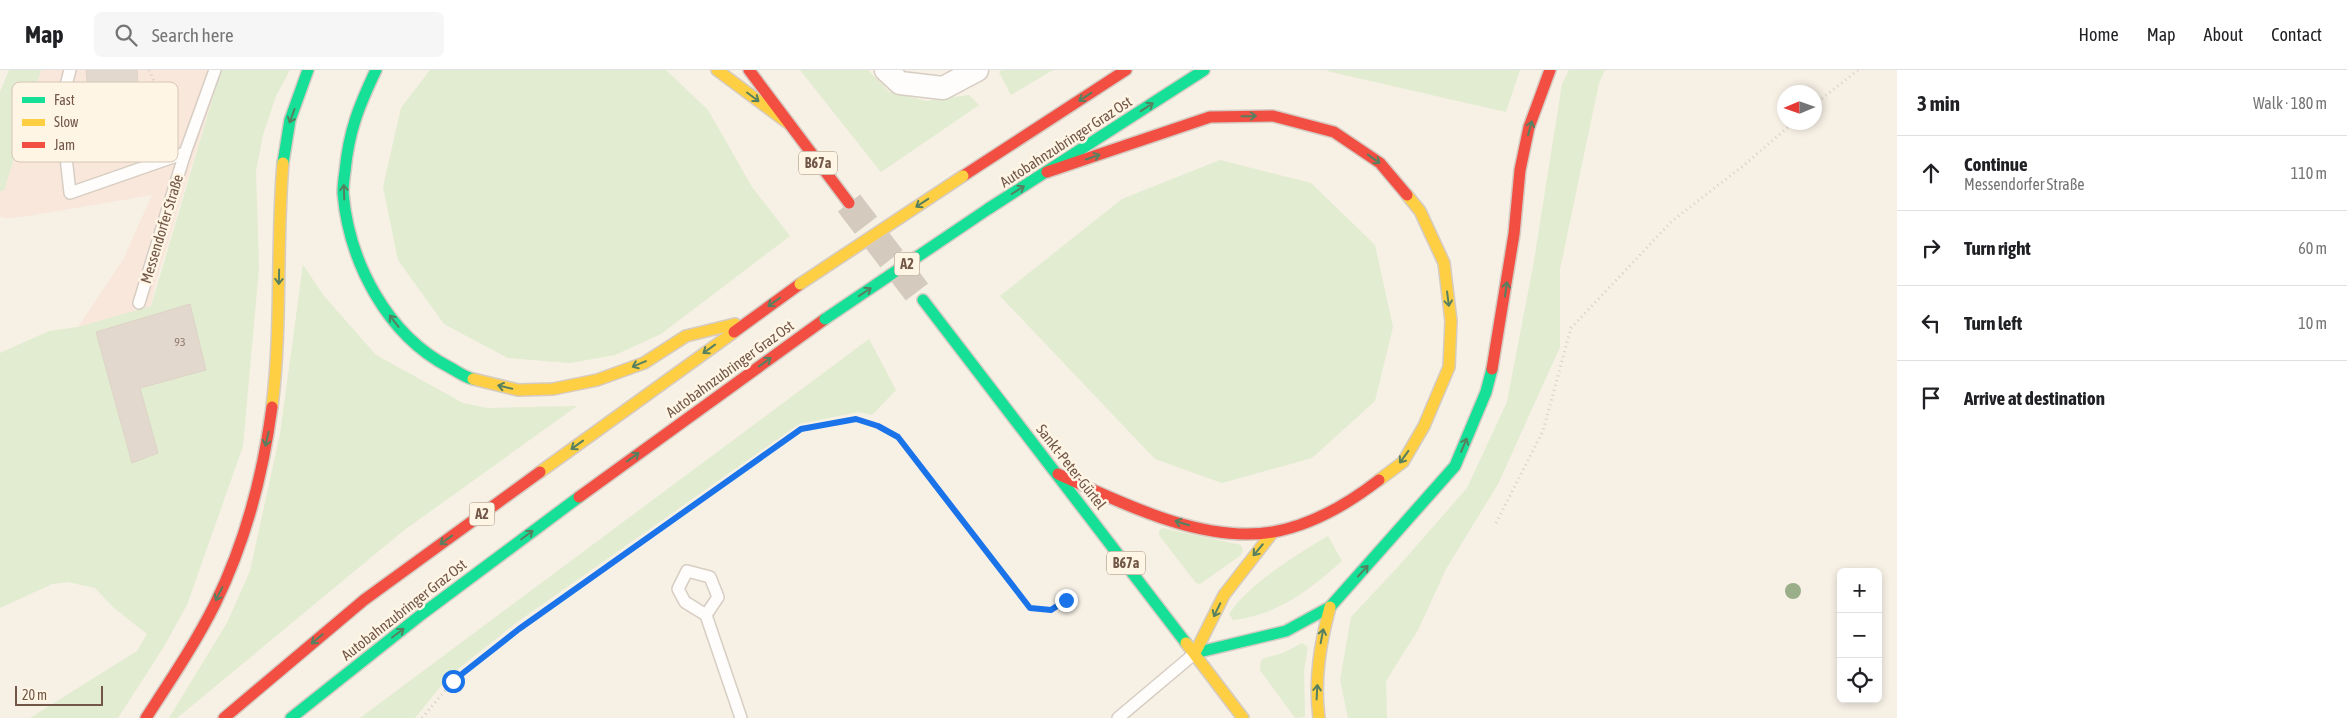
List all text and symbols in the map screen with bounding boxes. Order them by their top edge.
search box [94,12,444,57]
text: Map [25,21,64,48]
icon: search [112,21,140,49]
text: Search here [152,24,234,46]
text: Home [2079,24,2119,45]
text: Map [2147,24,2176,45]
text: About [2204,24,2243,45]
text: Contact [2271,24,2322,45]
legend [12,82,178,162]
north arrow [1777,85,1822,130]
one-way arrow [746,91,759,102]
one-way arrow [1078,91,1092,102]
text: 3 min [1917,91,1960,115]
text: Fast [54,92,75,108]
street label: Autobahnzubringer Graz Ost [997,93,1135,191]
text: Walk · 180 m [2253,94,2327,112]
one-way arrow [1139,102,1153,112]
one-way arrow [287,108,296,123]
one-way arrow [1241,111,1257,121]
text: Slow [54,114,79,130]
one-way arrow [1525,121,1535,137]
text: Jam [54,137,75,153]
one-way arrow [1085,151,1101,161]
road number: B67a [799,152,837,175]
text: Continue [1964,153,2028,175]
one-way arrow [1367,154,1380,165]
icon: ahead [1917,159,1945,187]
text: 110 m [2291,164,2327,182]
street label: Messendorfer Straße [137,172,186,285]
text: Messendorfer Straße [1964,175,2085,193]
one-way arrow [340,184,349,200]
one-way arrow [1010,185,1024,195]
one-way arrow [916,198,930,208]
icon: right [1917,234,1945,262]
text: Turn right [1964,237,2031,259]
text: 60 m [2298,239,2327,257]
road number: A2 [894,252,920,275]
one-way arrow [275,269,284,285]
one-way arrow [1502,281,1512,297]
one-way arrow [858,287,872,297]
one-way arrow [1443,290,1453,306]
one-way arrow [767,297,781,307]
icon: left [1917,309,1945,337]
text: Turn left [1964,312,2022,334]
one-way arrow [389,314,399,328]
text: 10 m [2298,314,2327,332]
street label: Autobahnzubringer Graz Ost [663,317,797,421]
house number: 93 [174,335,186,349]
one-way arrow [702,344,716,354]
one-way arrow [757,357,771,368]
one-way arrow [632,360,647,370]
one-way arrow [497,382,513,391]
icon: arrive [1917,384,1945,412]
text: Arrive at destination [1964,387,2105,409]
street label: Sankt-Peter-Gürtel [1033,421,1110,512]
one-way arrow [262,431,271,447]
one-way arrow [1459,438,1469,453]
one-way arrow [571,439,584,450]
one-way arrow [1399,450,1410,463]
one-way arrow [625,452,639,462]
road number: A2 [470,502,494,526]
one-way arrow [1175,518,1191,528]
one-way arrow [520,529,533,540]
one-way arrow [439,535,453,545]
one-way arrow [1252,544,1263,557]
road number: B67a [1107,552,1145,574]
street label: Autobahnzubringer Graz Ost [338,556,469,664]
one-way arrow [1357,565,1369,577]
map controls [1837,568,1882,703]
button: + [1837,568,1882,613]
one-way arrow [214,586,223,601]
route end [1055,589,1078,612]
one-way arrow [1212,602,1221,617]
button: − [1837,613,1882,658]
one-way arrow [391,628,405,638]
one-way arrow [1318,629,1328,645]
one-way arrow [311,634,324,645]
button: locate [1837,658,1882,703]
route start [442,670,465,693]
scale bar [15,683,102,706]
one-way arrow [1312,685,1321,701]
text: 20 m [22,687,47,703]

